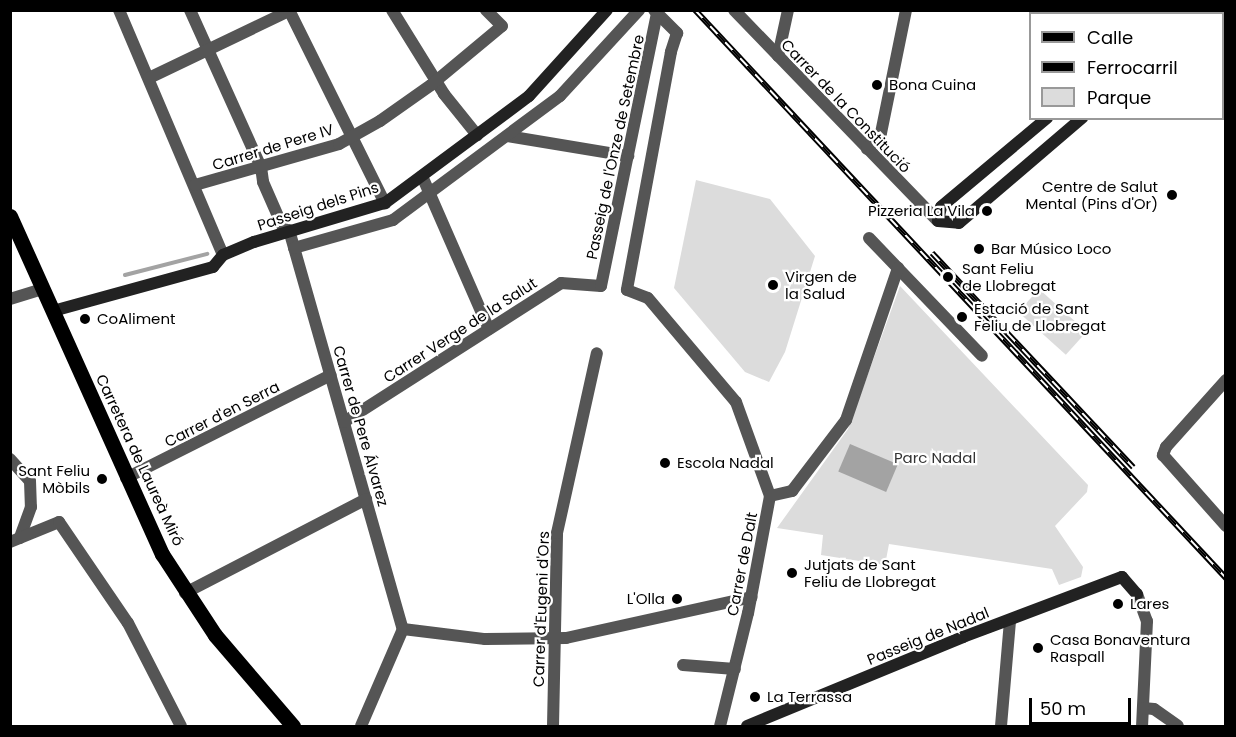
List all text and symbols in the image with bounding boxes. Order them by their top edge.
legend [1029,12,1224,120]
text: Calle [1087,25,1133,50]
street label: Passeig de l'Onze de Setembre [582,33,648,261]
street label: Carrer de la Constitució [778,36,914,176]
text: Ferrocarril [1087,55,1178,80]
place label: Bona Cuina [889,76,976,94]
marker: Bona Cuina [870,78,884,92]
text: Parque [1087,85,1151,110]
street label: Carrer de Pere IV [210,120,336,174]
place label: Centre de Salut Mental (Pins d'Or) [1026,177,1158,212]
street label: Passeig dels Pins [255,178,381,234]
marker: Centre de Salut Mental (Pins d'Or) [1163,186,1181,204]
place label: Pizzeria La Vila [868,202,975,220]
marker: Pizzeria La Vila [980,204,994,218]
place label: Bar Músico Loco [991,240,1111,258]
marker: Bar Músico Loco [972,242,986,256]
place label: Sant Feliu de Llobregat [962,259,1056,294]
place label: Virgen de la Salud [785,267,857,302]
marker: Sant Feliu de Llobregat [939,268,957,286]
street label: Carrer Verge de la Salut [380,274,540,386]
marker: Virgen de la Salud [766,278,780,292]
place label: Estació de Sant Feliu de Llobregat [974,299,1106,334]
place label: CoAliment [97,310,175,328]
marker: Estació de Sant Feliu de Llobregat [955,310,969,324]
marker: CoAliment [78,312,92,326]
street label: Carrer de Pere Álvarez [329,344,393,508]
street label: Carretera de Laureà Miró [92,371,188,549]
street label: Carrer d'en Serra [161,377,283,451]
park label: Parc Nadal [894,449,976,467]
place label: Escola Nadal [677,454,774,472]
marker: Escola Nadal [658,456,672,470]
place label: Sant Feliu Mòbils [18,461,90,496]
marker: Sant Feliu Mòbils [95,472,109,486]
street label: Carrer de Dalt [723,511,761,617]
street label: Carrer d'Eugeni d'Ors [529,531,553,687]
place label: Jutjats de Sant Feliu de Llobregat [804,555,936,590]
marker: Jutjats de Sant Feliu de Llobregat [785,566,799,580]
place label: L'Olla [627,590,665,608]
marker: L'Olla [670,592,684,606]
place label: Lares [1130,595,1169,613]
marker: Lares [1111,597,1125,611]
street label: Passeig de Nadal [864,603,992,669]
place label: Casa Bonaventura Raspall [1050,630,1190,665]
marker: Casa Bonaventura Raspall [1031,641,1045,655]
scale bar [1032,686,1134,724]
place label: La Terrassa [767,688,852,706]
marker: La Terrassa [748,690,762,704]
text: 50 m [1040,696,1086,721]

